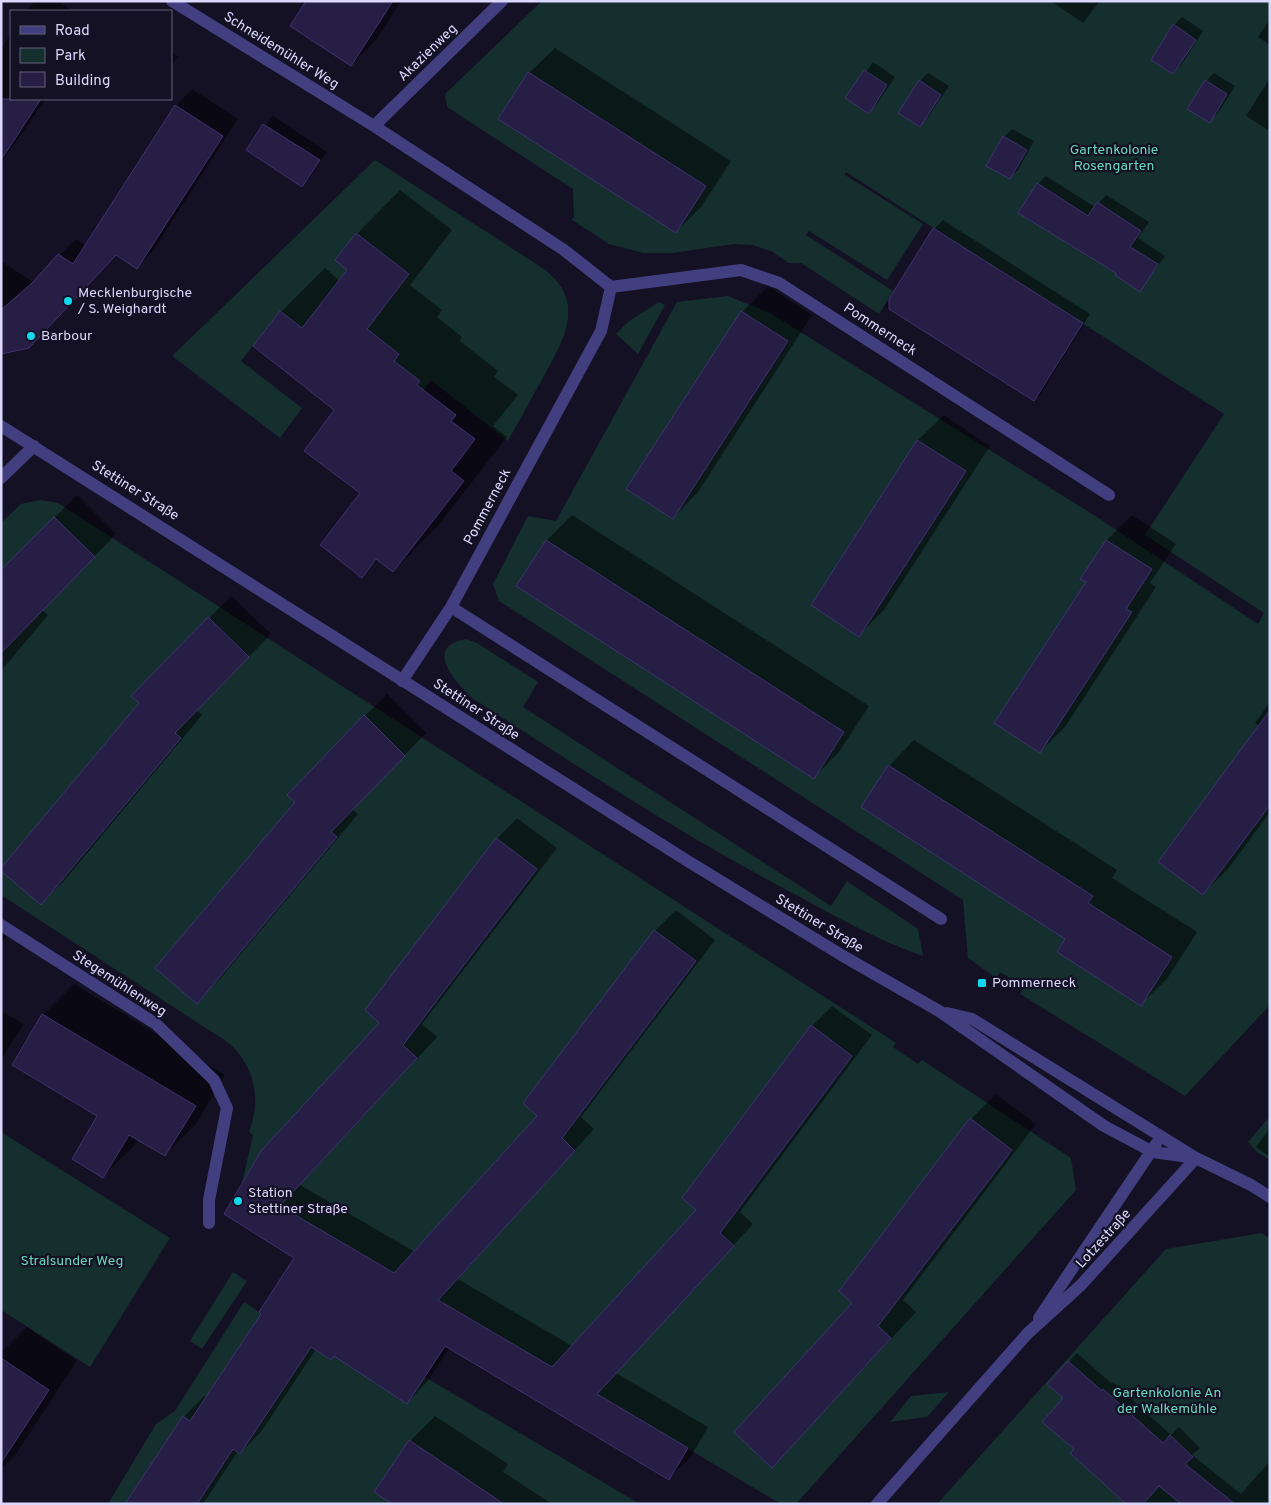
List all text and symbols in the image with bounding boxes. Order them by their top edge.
street label: Schneidemühler Weg [220,9,342,93]
legend [10,10,172,100]
street label: Akazienweg [395,21,461,85]
text: Road [55,22,90,41]
text: Park [55,47,86,66]
text: Building [55,72,110,91]
park label: Gartenkolonie Rosengarten [1070,142,1158,175]
place label: Mecklenburgische / S. Weighardt [77,285,192,318]
marker: Mecklenburgische / S. Weighardt [62,295,74,307]
street label: Pommerneck [840,300,920,360]
place label: Barbour [41,328,93,345]
marker: Barbour [25,330,37,342]
street label: Stettiner Straße [88,457,182,525]
street label: Pommerneck [461,466,515,548]
street label: Stettiner Straße [430,676,522,744]
street label: Stettiner Straße [772,891,866,957]
street label: Stegemühlenweg [69,947,169,1021]
place label: Pommerneck [992,975,1076,992]
marker: Pommerneck [976,977,988,989]
place label: Station Stettiner Straße [248,1185,348,1218]
marker: Station Stettiner Straße [232,1195,244,1207]
street label: Lotzestraße [1073,1206,1135,1272]
park label: Stralsunder Weg [21,1253,123,1270]
park label: Gartenkolonie An der Walkemühle [1113,1385,1221,1418]

